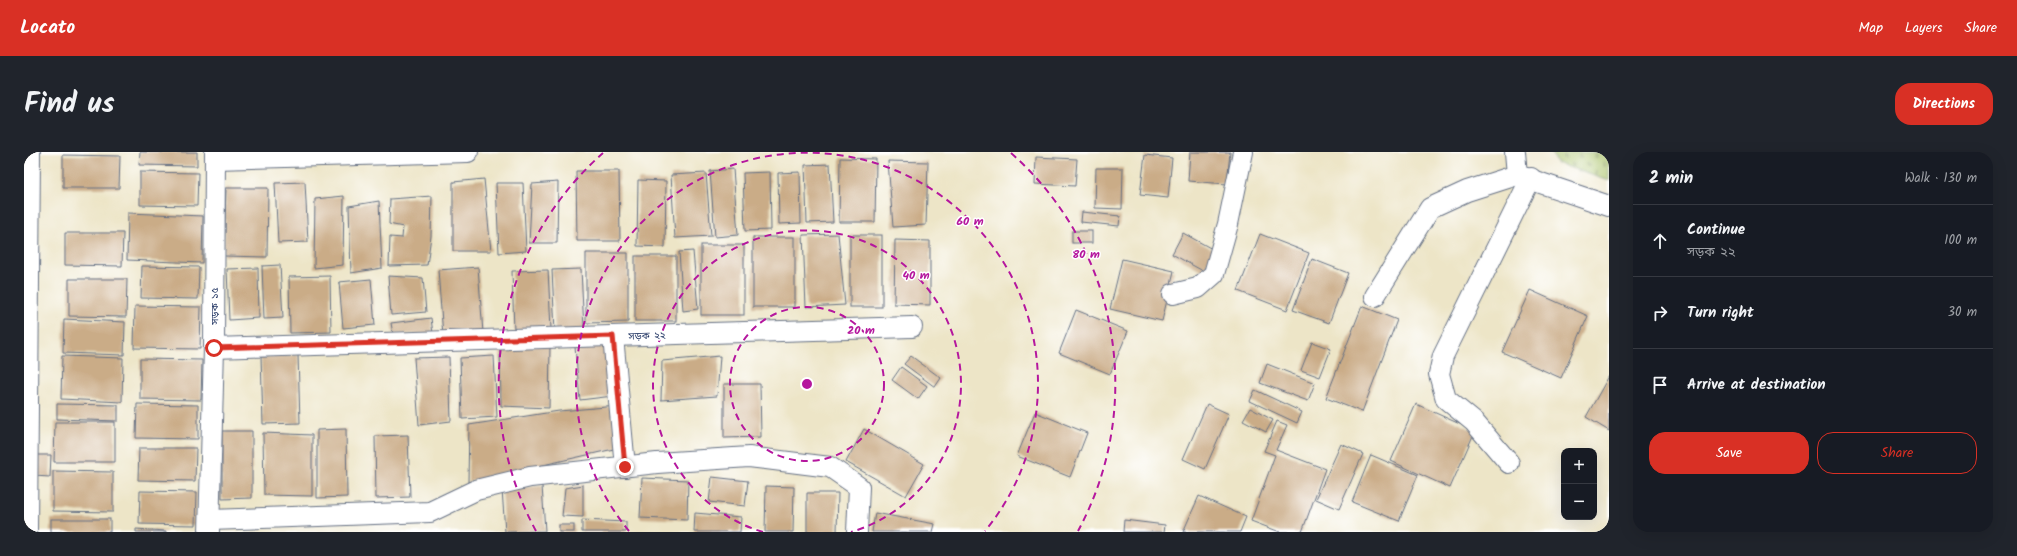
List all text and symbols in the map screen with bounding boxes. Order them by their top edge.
text: Locato [20,13,75,43]
text: Map [1859,17,1883,39]
text: Layers [1905,17,1943,39]
text: Share [1965,17,1997,39]
text: Find us [24,82,115,127]
button: Directions [1895,83,1993,125]
text: 2 min [1649,165,1693,192]
text: Walk · 130 m [1904,168,1977,189]
text: 60 m [956,212,984,231]
text: Continue [1687,218,1745,242]
icon: ahead [1649,230,1671,252]
text: 100 m [1944,230,1977,251]
text: সড়ক ২২ [1687,242,1735,263]
text: 80 m [1072,245,1100,264]
text: 40 m [902,266,930,285]
street label: সড়ক ১৫ [207,287,223,326]
text: Turn right [1687,301,1754,325]
icon: right [1649,302,1671,324]
text: 30 m [1948,302,1977,323]
text: 20 m [847,321,875,340]
street label: সড়ক ২২ [627,327,666,345]
route start [205,339,223,357]
text: Arrive at destination [1687,373,1826,397]
icon: arrive [1649,374,1671,396]
centre of rings [800,377,814,391]
button: Save [1649,432,1809,474]
button: Share [1817,432,1977,474]
map controls [1561,448,1597,520]
button: + [1561,448,1597,484]
route end [616,458,634,476]
button: − [1561,484,1597,520]

